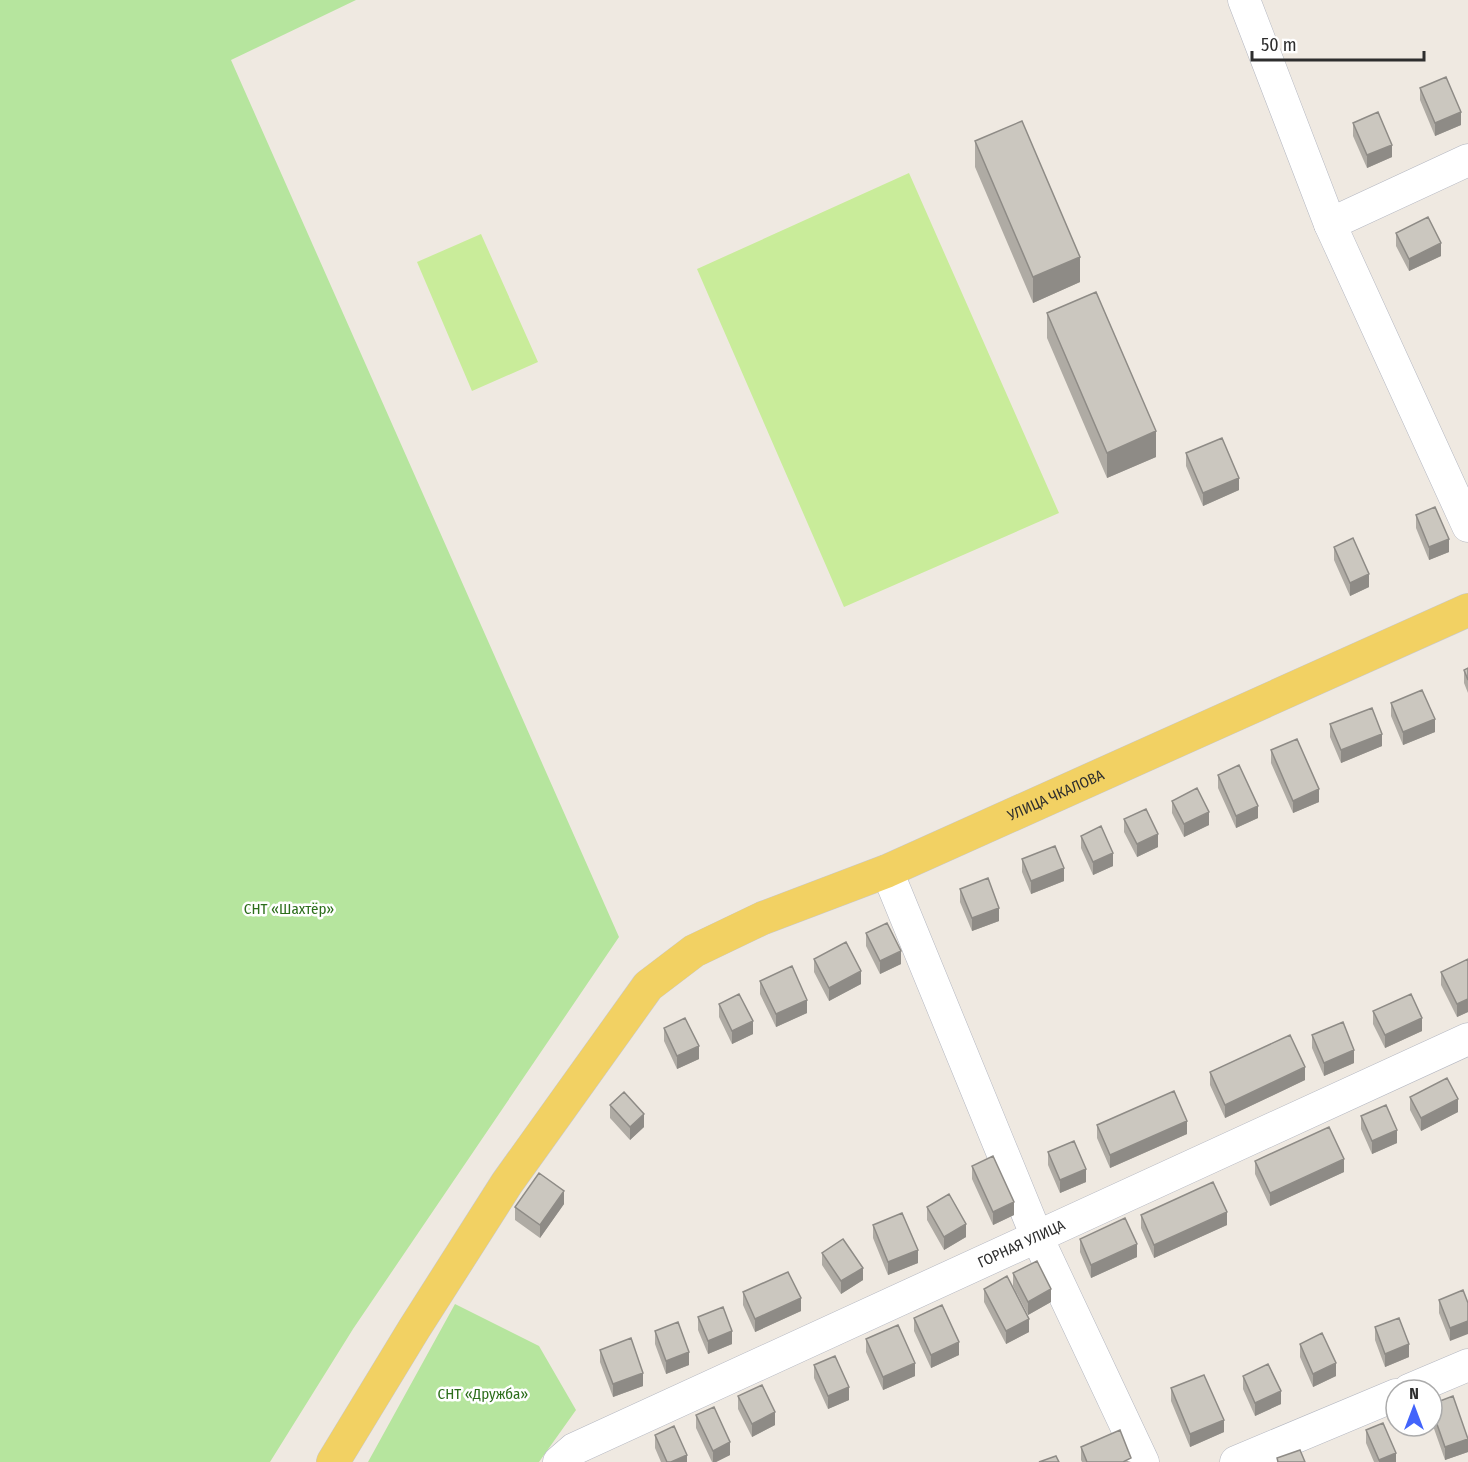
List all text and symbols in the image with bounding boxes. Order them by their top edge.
scale bar [1252,24,1424,62]
text: 50 m [1261,34,1297,56]
street label: УЛИЦА ЧКАЛОВА [1004,766,1107,825]
park label: СНТ «Шахтёр» [244,900,334,918]
street label: ГОРНАЯ УЛИЦА [975,1216,1068,1272]
north arrow [1384,1378,1444,1438]
text: N [1409,1384,1419,1403]
park label: СНТ «Дружба» [438,1385,528,1403]

